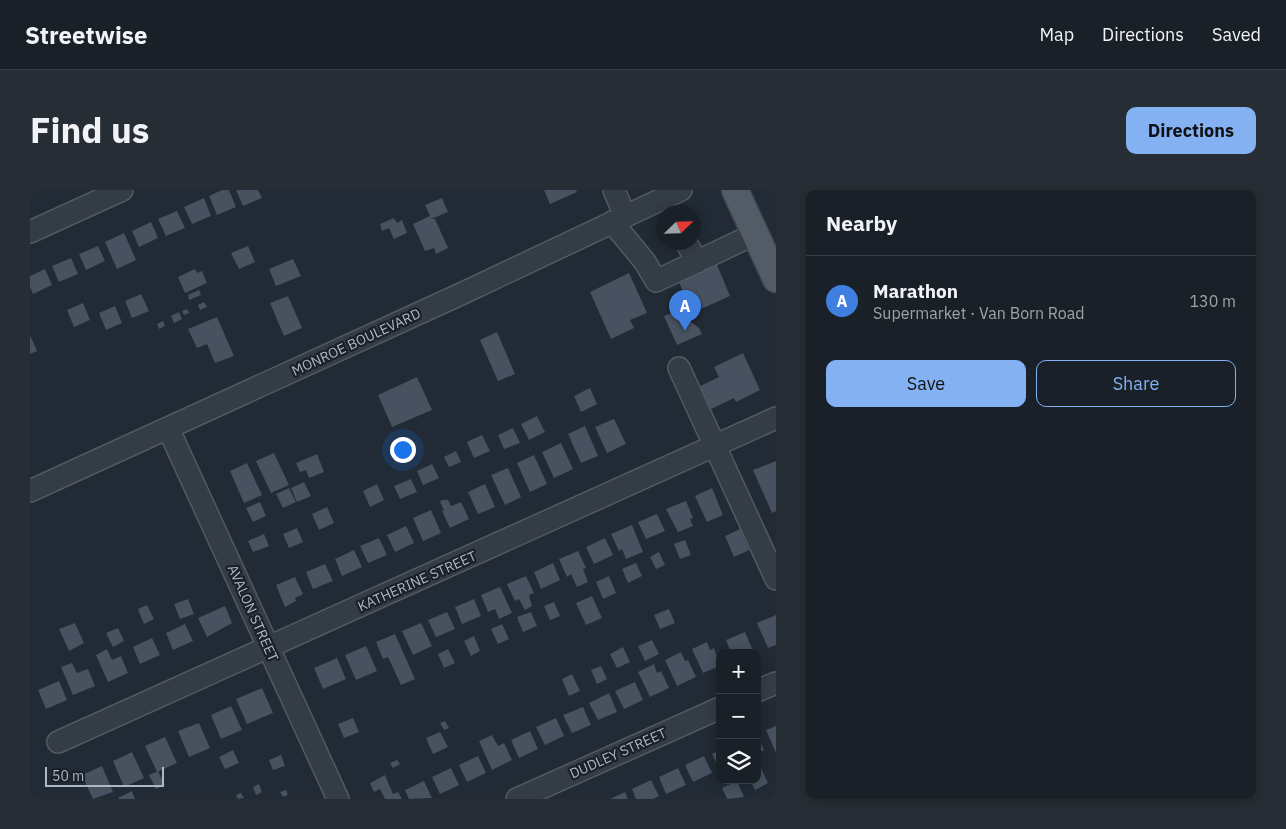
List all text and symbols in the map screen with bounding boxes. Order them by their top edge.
text: Streetwise [25,19,147,51]
text: Map [1039,23,1074,46]
text: Directions [1102,23,1184,46]
text: Saved [1212,23,1261,46]
text: Find us [30,107,149,153]
button: Directions [1126,107,1256,154]
north arrow [656,205,701,250]
text: Nearby [826,209,897,237]
text: Marathon [873,279,958,303]
pin: A [669,290,701,331]
text: A [837,291,847,311]
text: 130 m [1189,291,1236,311]
text: Supermarket · Van Born Road [873,303,1085,323]
street label: MONROE BOULEVARD [289,304,423,380]
button: Save [826,360,1026,407]
button: Share [1036,360,1236,407]
your location [390,437,416,463]
street label: KATHERINE STREET [355,547,479,615]
street label: AVALON STREET [224,562,282,664]
map controls [716,649,761,784]
button: + [716,649,761,694]
button: − [716,694,761,739]
street label: DUDLEY STREET [567,724,669,782]
button: layers [716,739,761,784]
scale bar [45,764,164,787]
text: 50 m [52,767,84,785]

